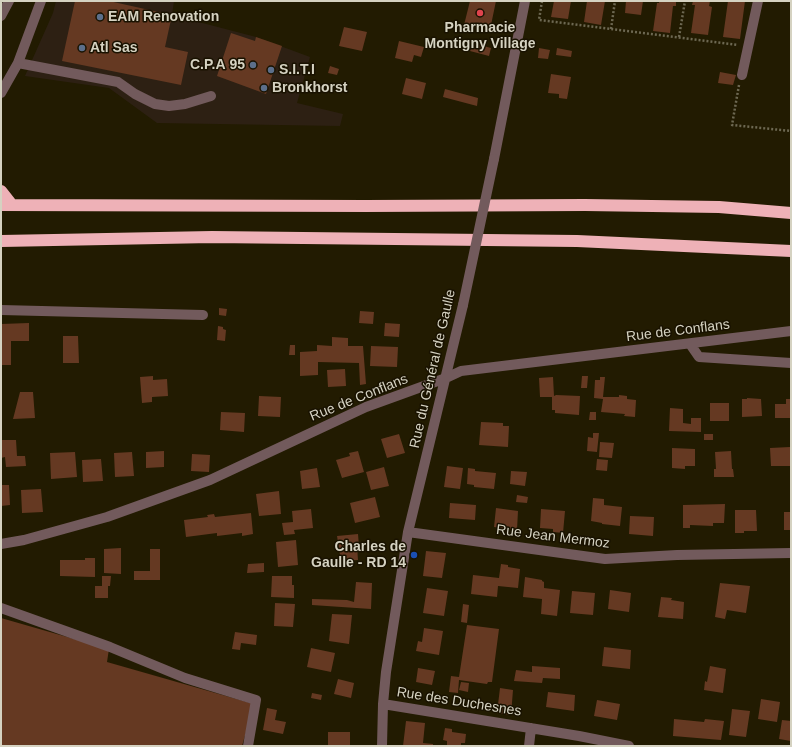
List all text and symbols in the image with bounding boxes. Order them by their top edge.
marker: Pharmacie Montigny Village [475,8,485,18]
place label: EAM Renovation [108,9,219,25]
marker: EAM Renovation [95,12,105,22]
place label: Pharmacie Montigny Village [425,20,535,52]
place label: Atl Sas [90,40,137,56]
marker: Atl Sas [77,43,87,53]
place label: C.P.A 95 [190,57,245,73]
marker: C.P.A 95 [248,60,258,70]
place label: S.I.T.I [279,62,315,78]
marker: S.I.T.I [266,65,276,75]
place label: Bronkhorst [272,80,347,96]
marker: Bronkhorst [259,83,269,93]
street label: Rue du Général de Gaulle [407,288,459,450]
street label: Rue de Conflans [625,316,731,346]
street label: Rue de Conflans [308,371,410,425]
street label: Rue Jean Mermoz [495,522,611,552]
place label: Charles de Gaulle - RD 14 [311,539,406,572]
marker: Charles de Gaulle - RD 14 [409,550,419,560]
street label: Rue des Duchesnes [395,684,523,720]

